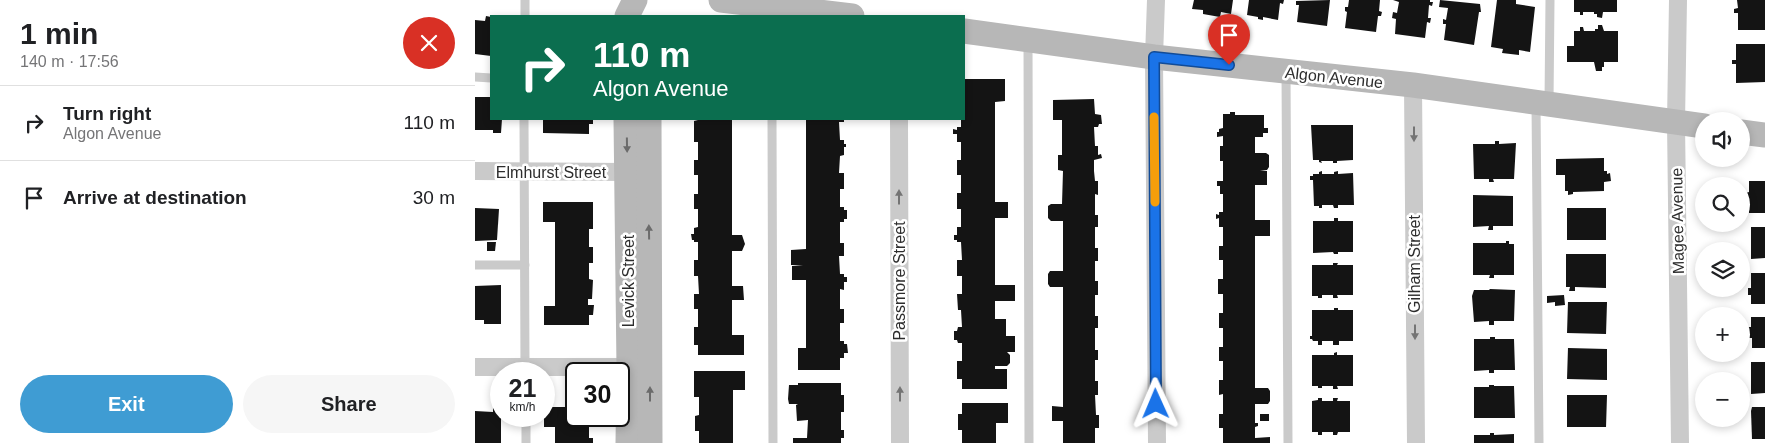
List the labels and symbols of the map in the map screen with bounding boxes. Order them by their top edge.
pin [1208,14,1250,65]
street label: Algon Avenue [1284,64,1384,91]
one-way arrow [1410,126,1418,142]
one-way arrow [623,138,631,154]
street label: Elmhurst Street [496,164,607,181]
street label: Magee Avenue [1668,168,1687,274]
one-way arrow [895,189,903,205]
street label: Gilham Street [1406,215,1423,313]
street label: Passmore Street [891,221,908,341]
one-way arrow [645,224,653,240]
street label: Levick Street [620,234,637,327]
one-way arrow [1411,324,1419,340]
speed limit sign: 30 [565,362,630,427]
position arrow [1129,377,1181,429]
one-way arrow [646,386,654,402]
one-way arrow [896,386,904,402]

